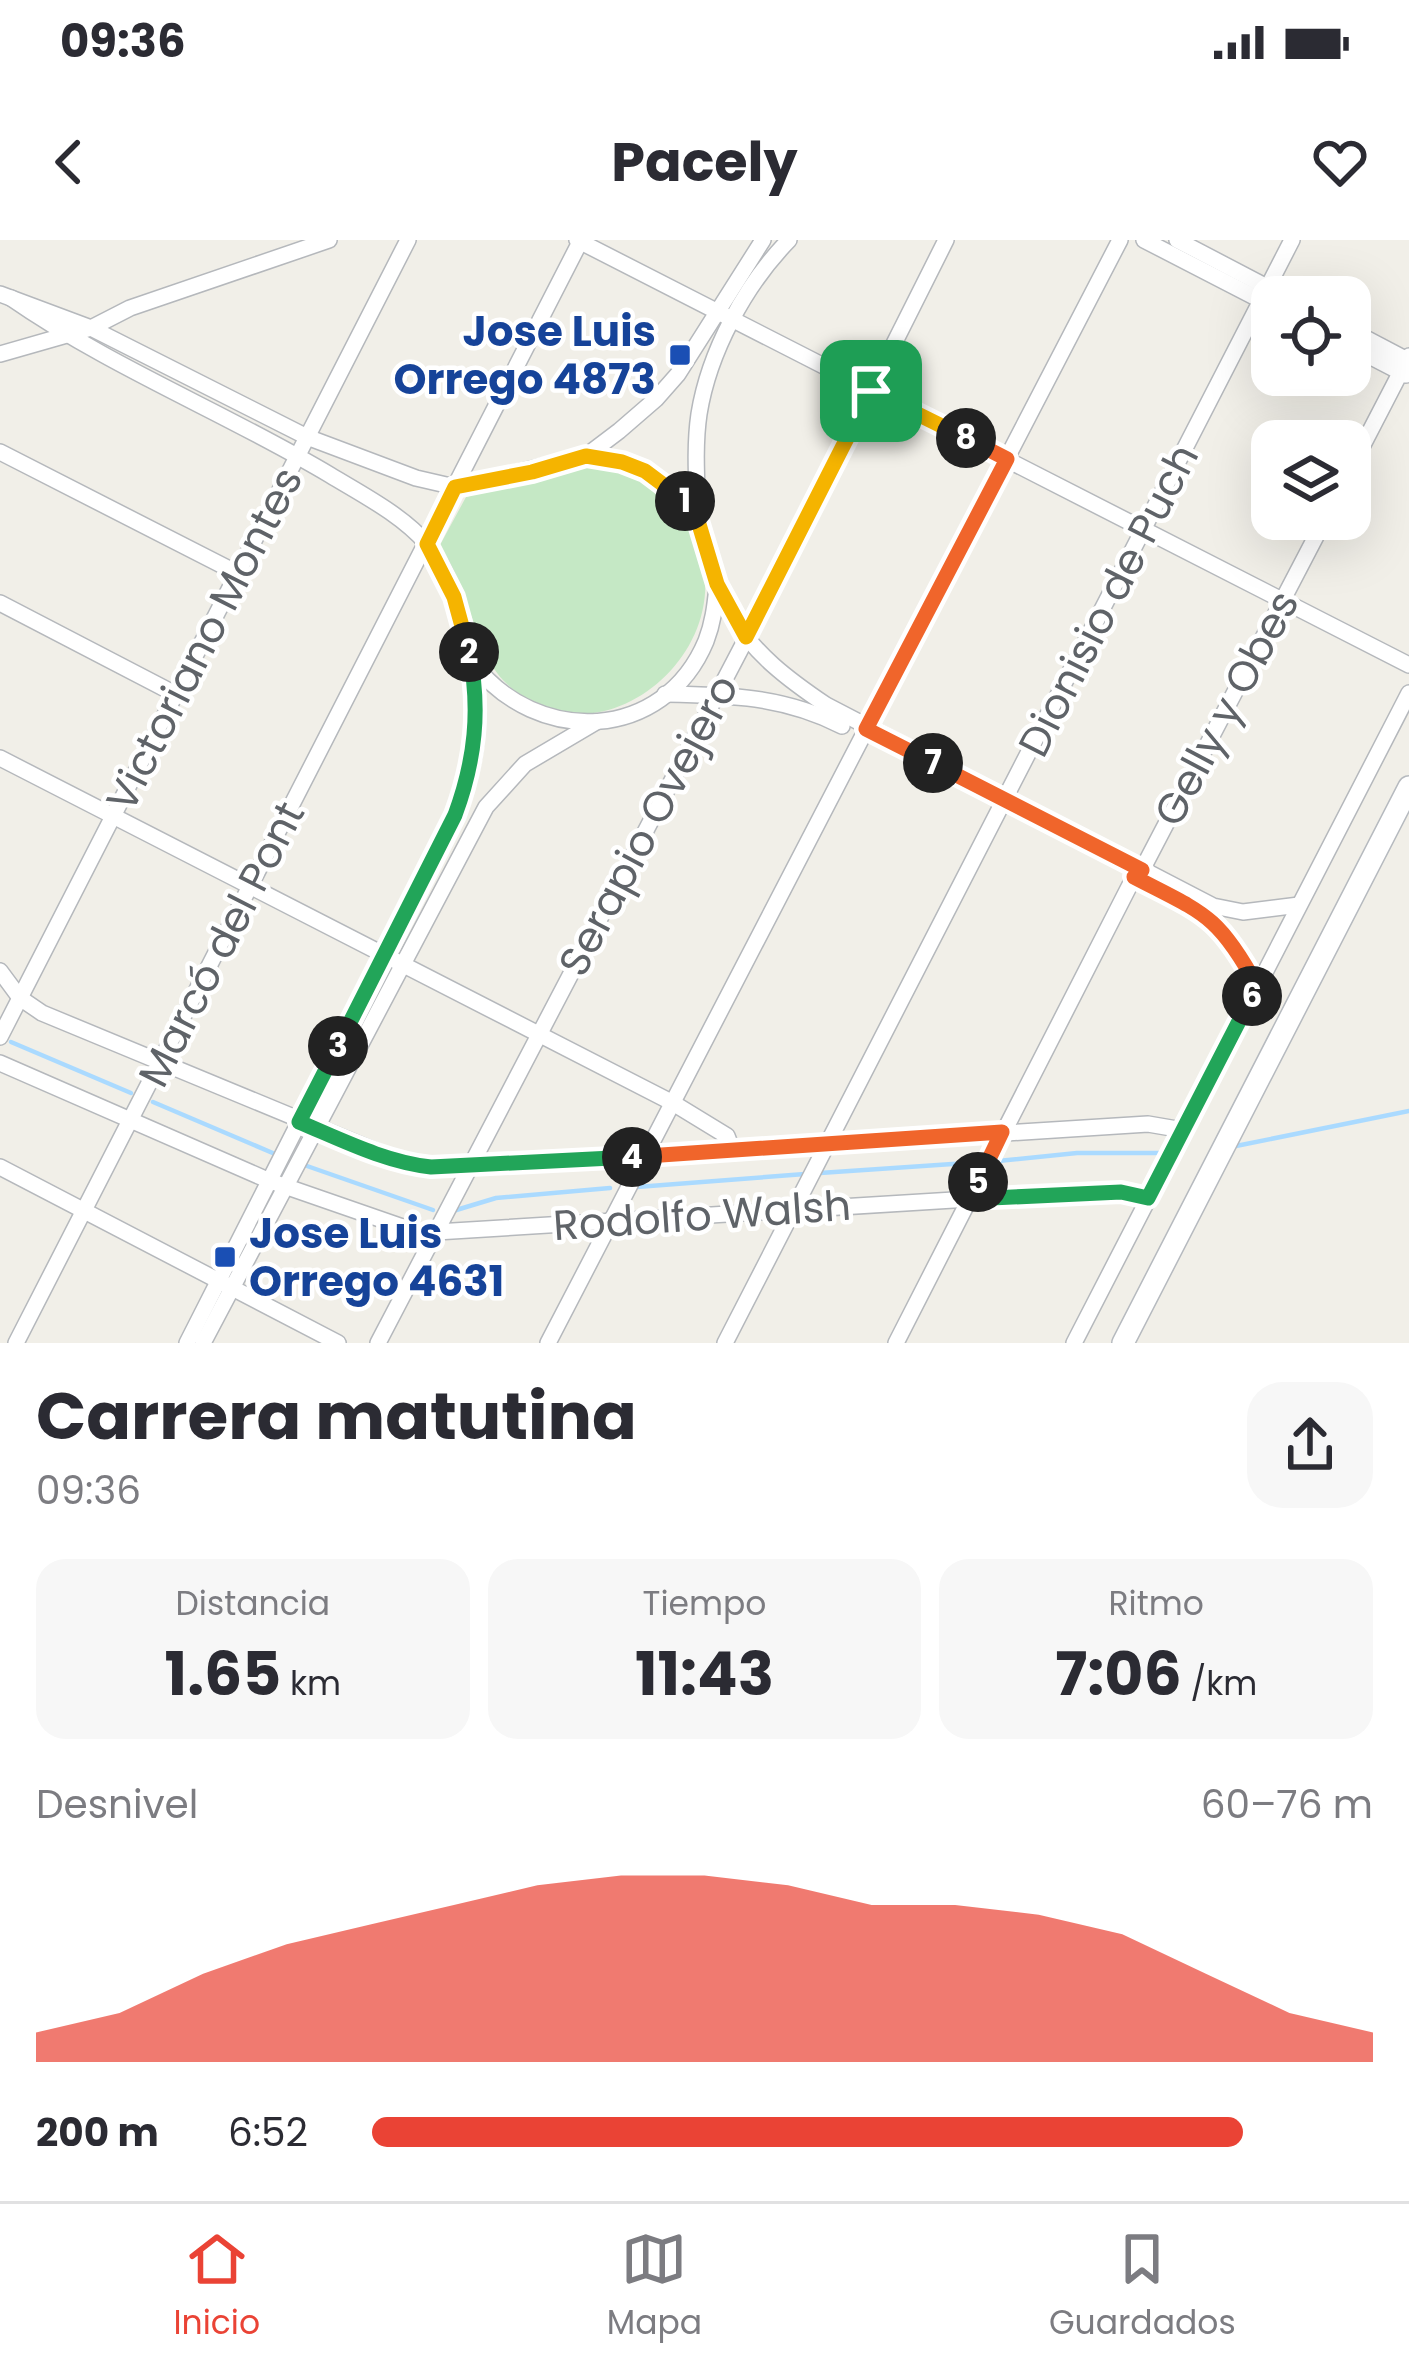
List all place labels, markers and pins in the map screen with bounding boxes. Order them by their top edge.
place label: Jose Luis Orrego 4873 [393,302,656,409]
pin [820,340,922,442]
marker: Jose Luis Orrego 4873 [667,342,693,368]
pin: 8 [936,408,996,468]
pin: 1 [655,471,715,531]
pin: 2 [439,622,499,682]
pin: 7 [903,733,963,793]
pin: 6 [1222,966,1282,1026]
pin: 3 [308,1016,368,1076]
pin: 4 [602,1127,662,1187]
pin: 5 [948,1152,1008,1212]
place label: Jose Luis Orrego 4631 [249,1204,504,1311]
marker: Jose Luis Orrego 4631 [212,1244,238,1270]

